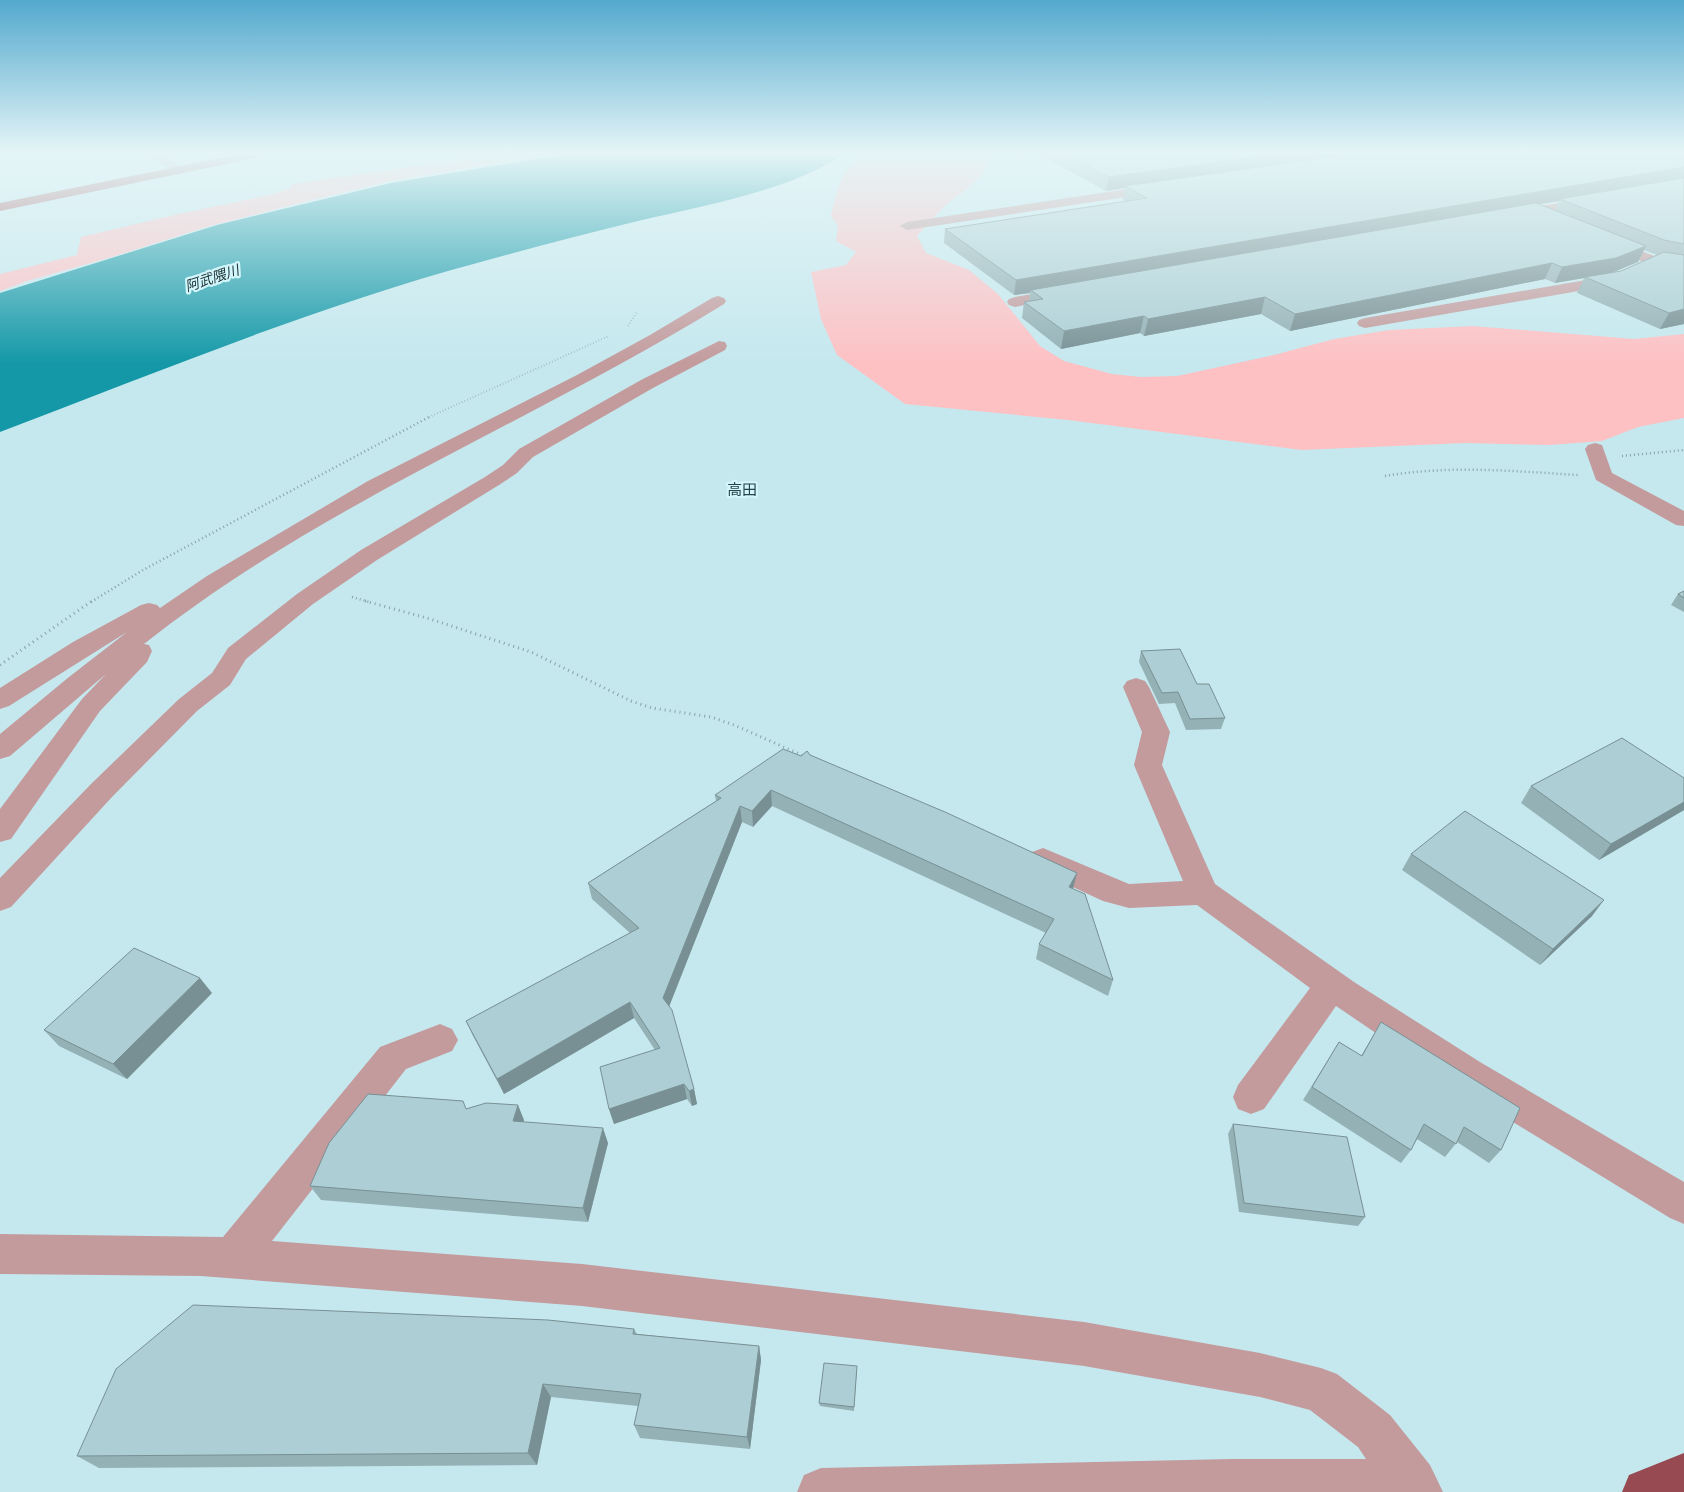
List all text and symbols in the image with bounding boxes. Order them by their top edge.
water label: 阿武隈川 [183,260,243,295]
district label: 高田 [727,480,757,499]

